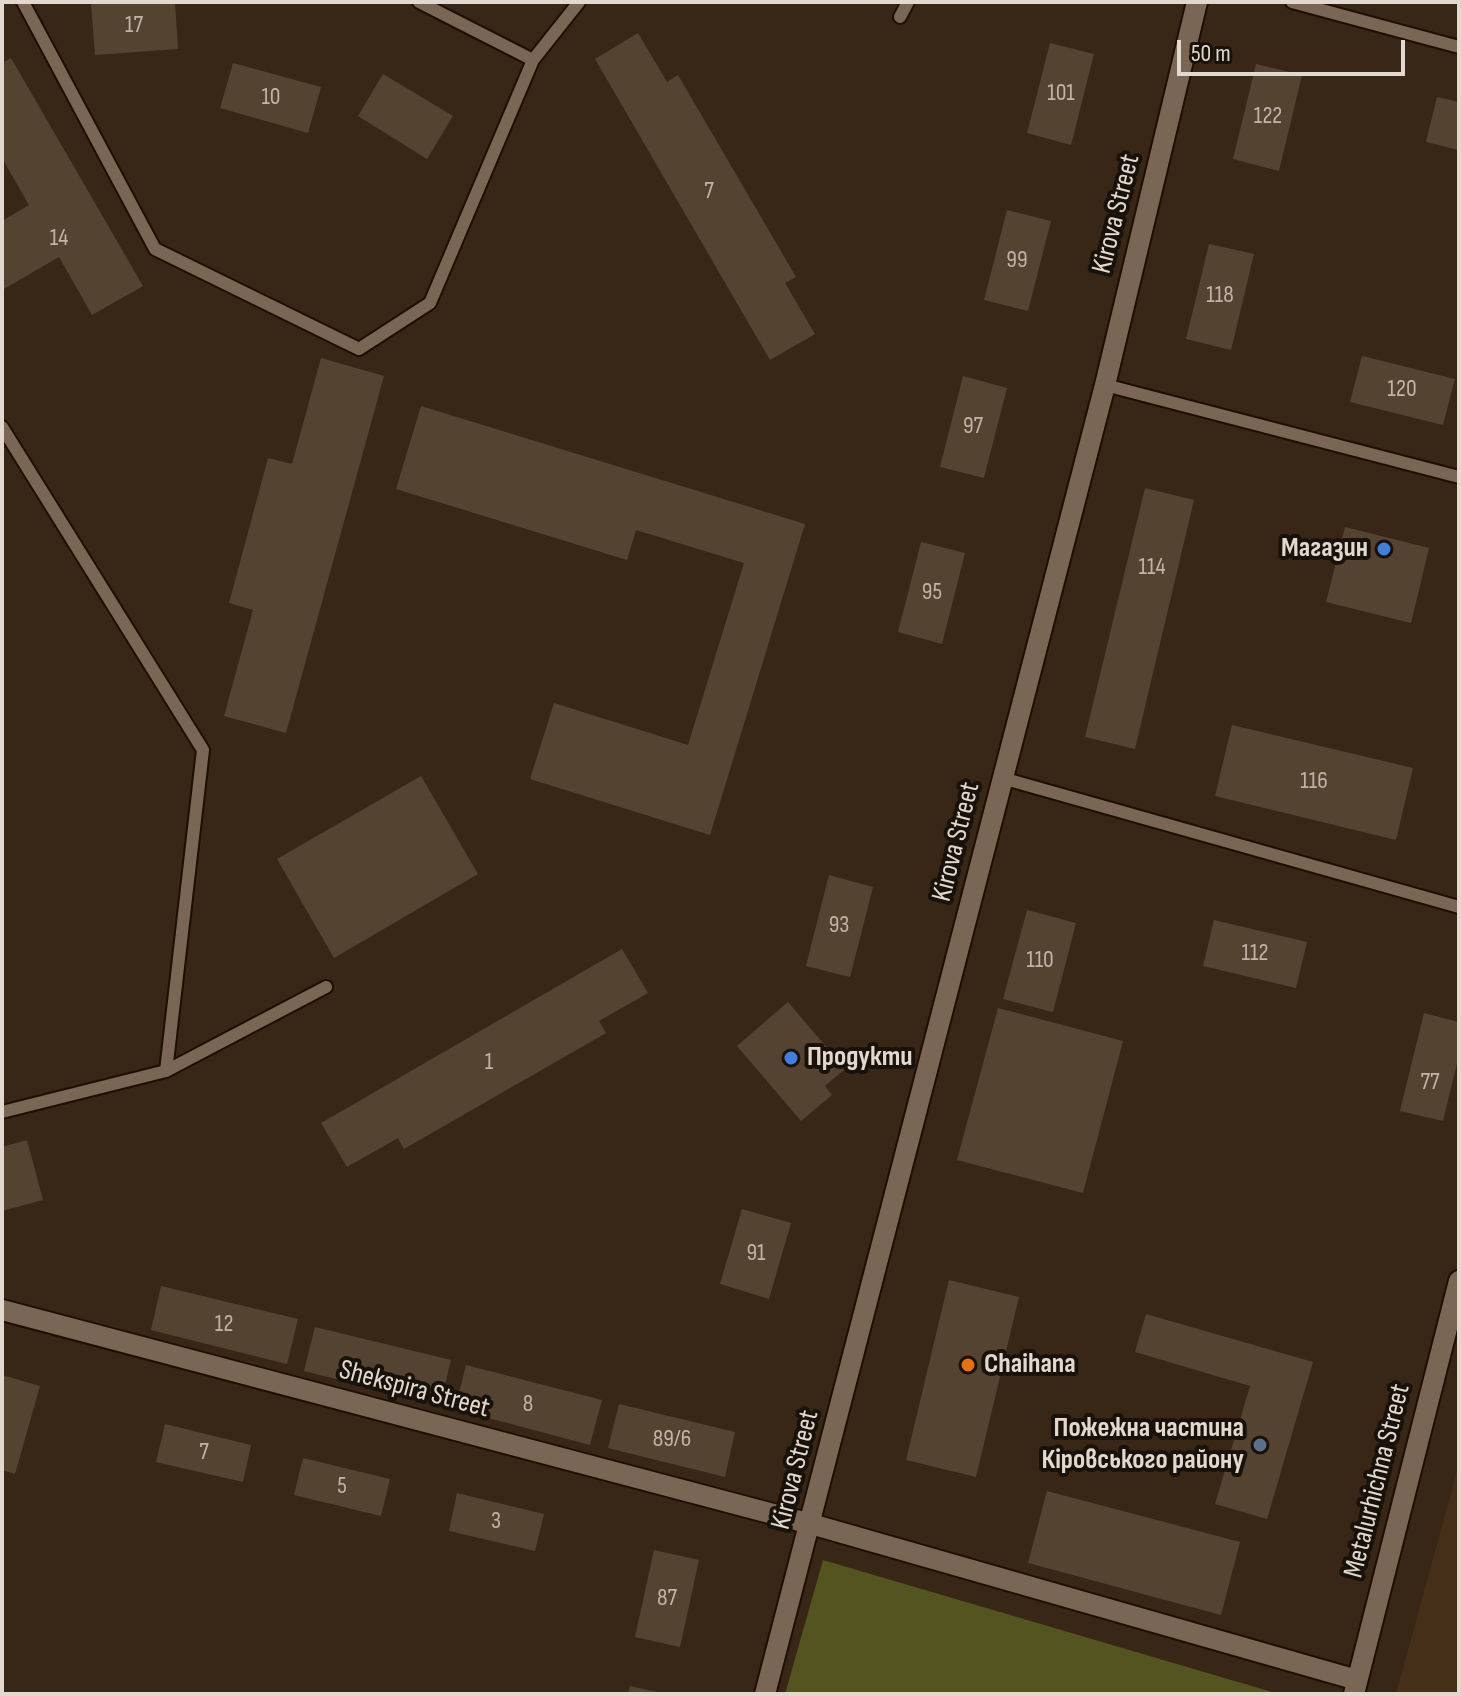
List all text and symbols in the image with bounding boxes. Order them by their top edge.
house number: 17 [125,12,143,40]
scale bar [1181,24,1409,74]
text: 50 m [1191,39,1231,68]
house number: 101 [1047,80,1075,108]
house number: 10 [261,84,281,112]
house number: 122 [1254,103,1282,131]
street label: Kirova Street [1086,151,1148,277]
house number: 7 [704,178,714,206]
house number: 14 [50,225,68,253]
house number: 99 [1006,247,1028,275]
house number: 118 [1206,282,1234,310]
house number: 120 [1387,376,1417,404]
house number: 97 [963,413,983,441]
place label: Магазин [1281,532,1368,566]
marker: Магазин [1375,540,1393,558]
house number: 114 [1139,554,1165,582]
house number: 95 [922,579,942,607]
house number: 116 [1300,768,1328,796]
street label: Kirova Street [926,779,988,905]
house number: 93 [829,912,849,940]
house number: 112 [1242,940,1268,968]
house number: 110 [1026,947,1054,975]
place label: Продукти [807,1041,913,1075]
house number: 1 [485,1049,493,1077]
marker: Продукти [782,1049,800,1067]
house number: 77 [1420,1069,1440,1097]
house number: 91 [746,1240,766,1268]
house number: 12 [215,1311,233,1339]
place label: Chaihana [984,1348,1076,1382]
street label: Shekspira Street [335,1354,493,1426]
marker: Chaihana [959,1356,977,1374]
street label: Metalurhichna Street [1338,1381,1418,1581]
house number: 8 [523,1391,533,1419]
street label: Kirova Street [765,1407,827,1533]
place label: Пожежна частина Кіровського району [1042,1412,1244,1478]
house number: 89/6 [653,1426,691,1454]
marker: Пожежна частина Кіровського району [1251,1436,1269,1454]
house number: 7 [199,1439,209,1467]
house number: 5 [337,1473,347,1501]
house number: 3 [491,1508,501,1536]
house number: 87 [657,1585,677,1613]

